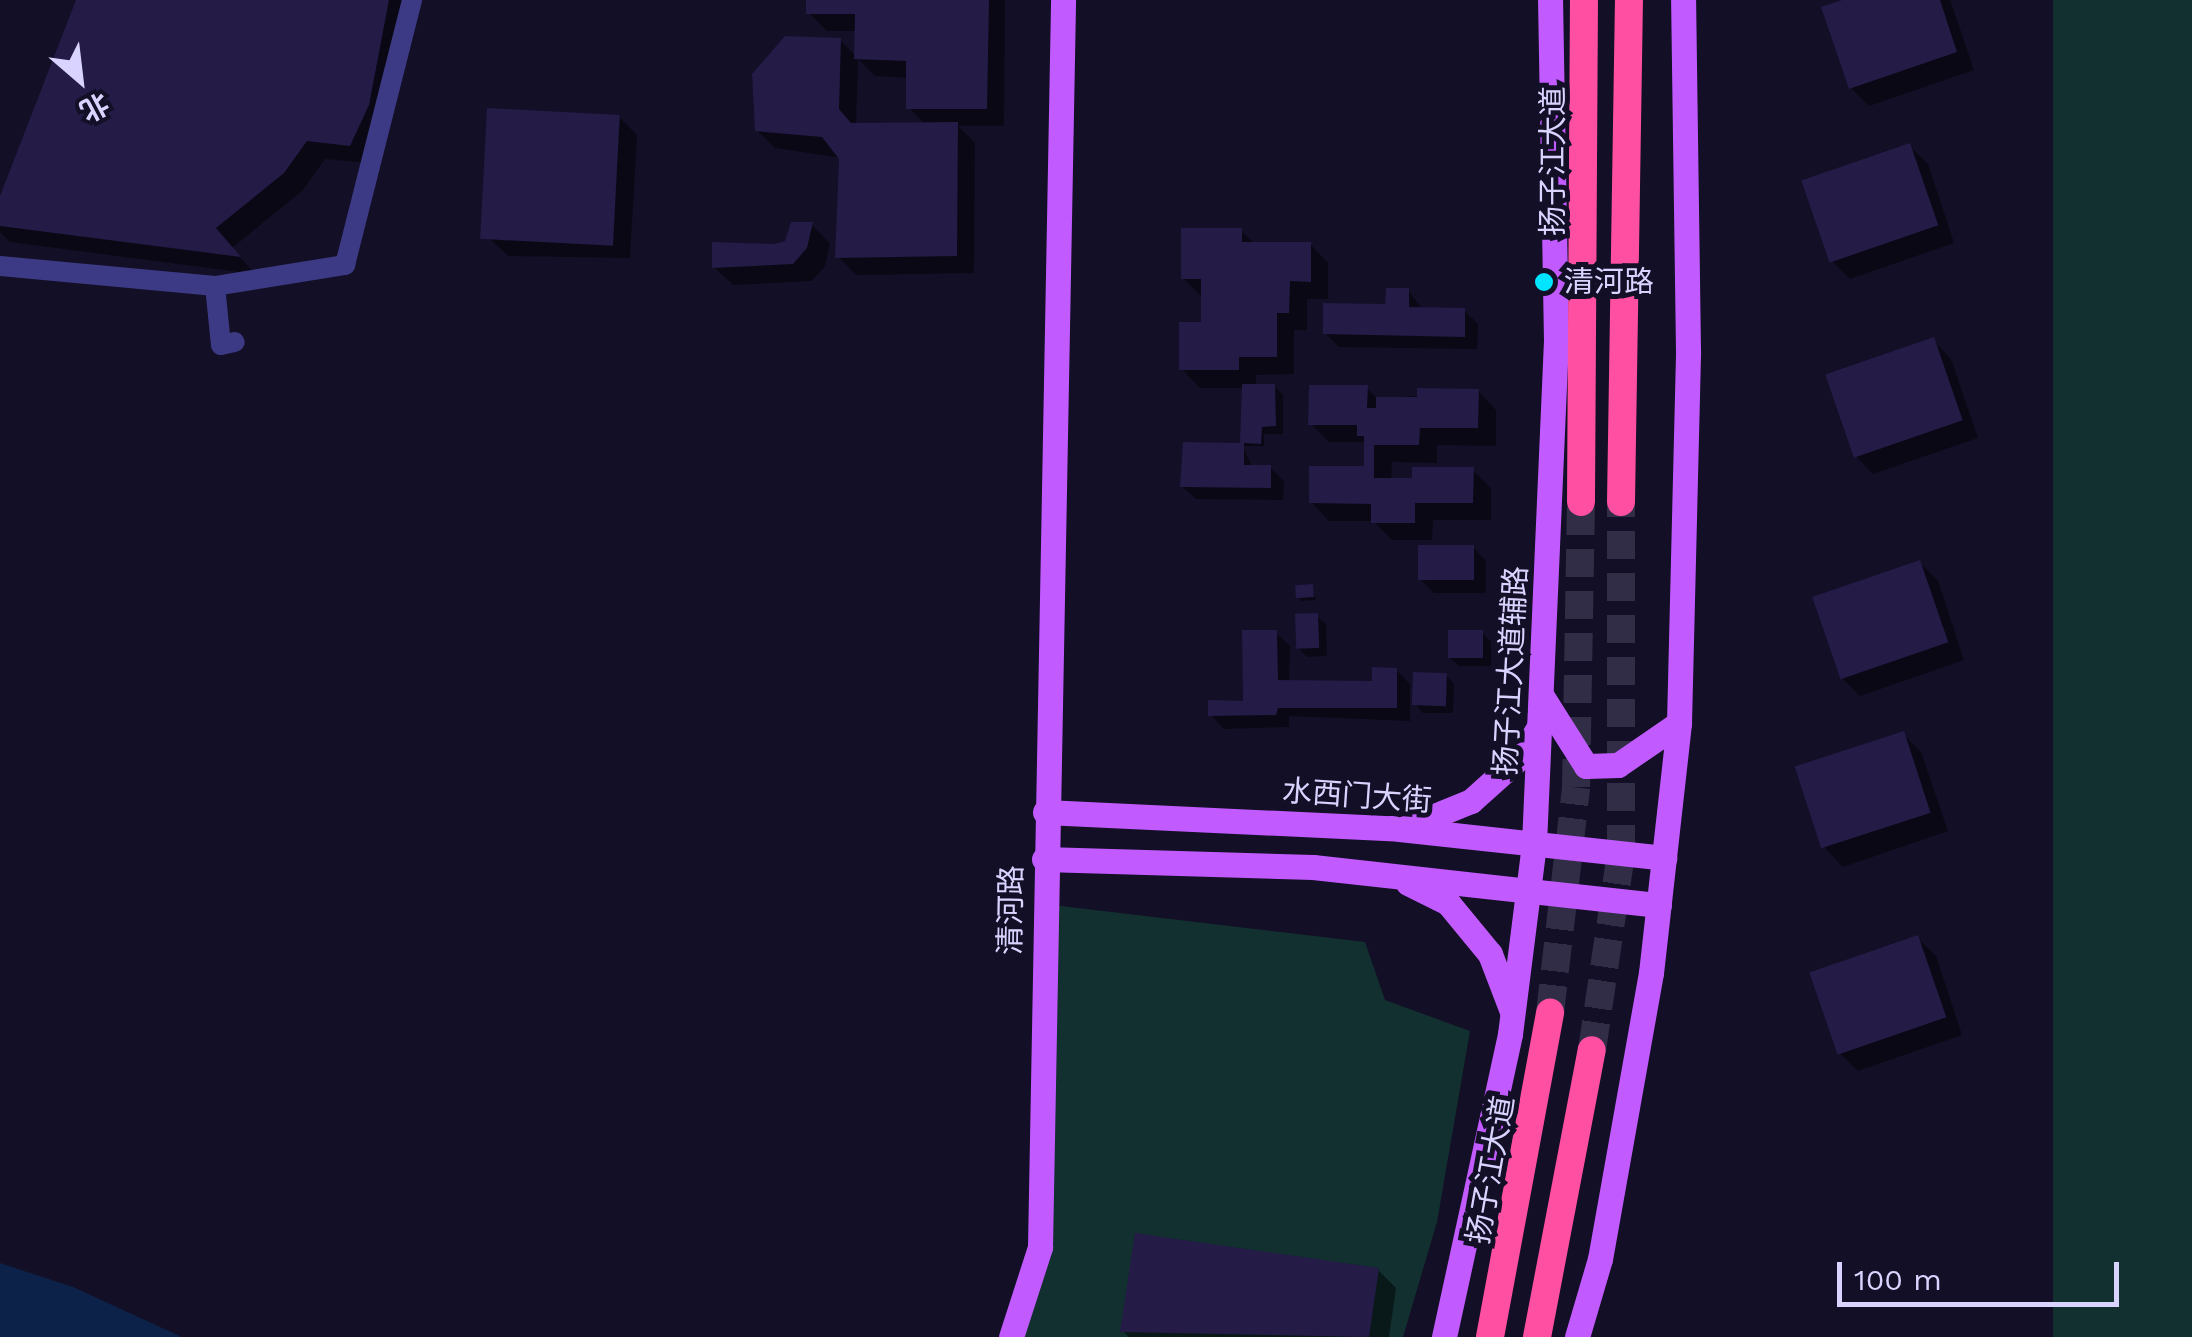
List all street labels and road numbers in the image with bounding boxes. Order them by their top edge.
street label: 扬子江大道 [1535,86,1571,236]
street label: 扬子江大道辅路 [1488,565,1534,777]
street label: 水西门大街 [1281,773,1433,819]
street label: 清河路 [992,865,1030,955]
street label: 扬子江大道 [1460,1093,1522,1247]

